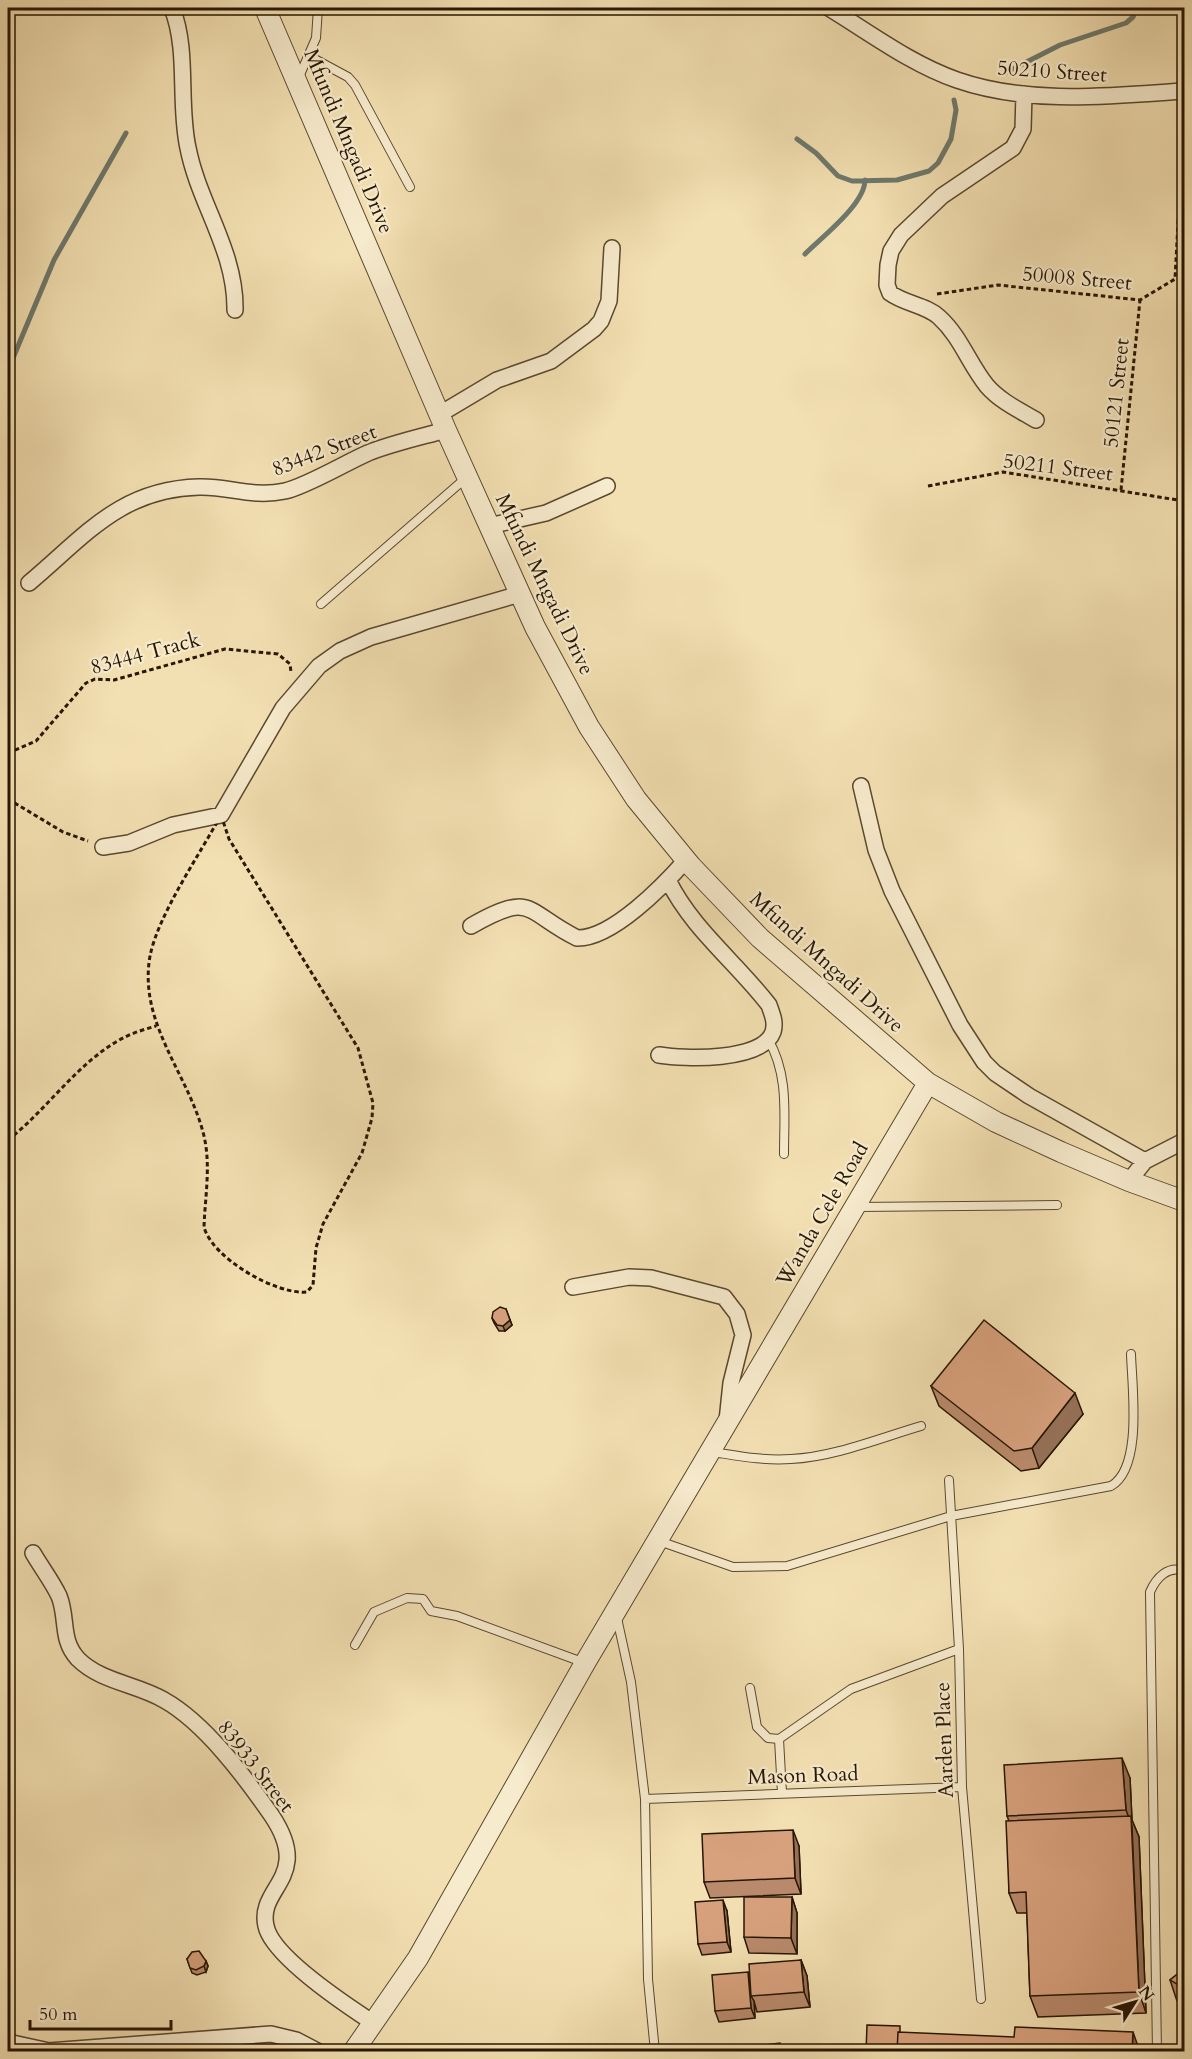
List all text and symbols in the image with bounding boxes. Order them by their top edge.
street label: Mfundi Mngadi Drive [296,44,401,238]
street label: 50210 Street [996,53,1108,90]
street label: 50008 Street [1021,259,1133,298]
street label: 50121 Street [1096,337,1137,449]
street label: 83442 Street [268,417,381,484]
street label: 50211 Street [1002,446,1115,489]
street label: Mfundi Mngadi Drive [488,489,601,680]
street label: 83444 Track [87,625,204,682]
street label: Mfundi Mngadi Drive [743,885,910,1040]
street label: Wanda Cele Road [769,1137,876,1293]
street label: Aarden Place [928,1682,961,1798]
street label: 83933 Street [210,1714,301,1819]
street label: Mason Road [747,1759,859,1792]
north arrow [1105,1972,1165,2032]
text: N [1133,1981,1159,2006]
scale bar [30,1993,171,2031]
text: 50 m [39,2002,78,2027]

